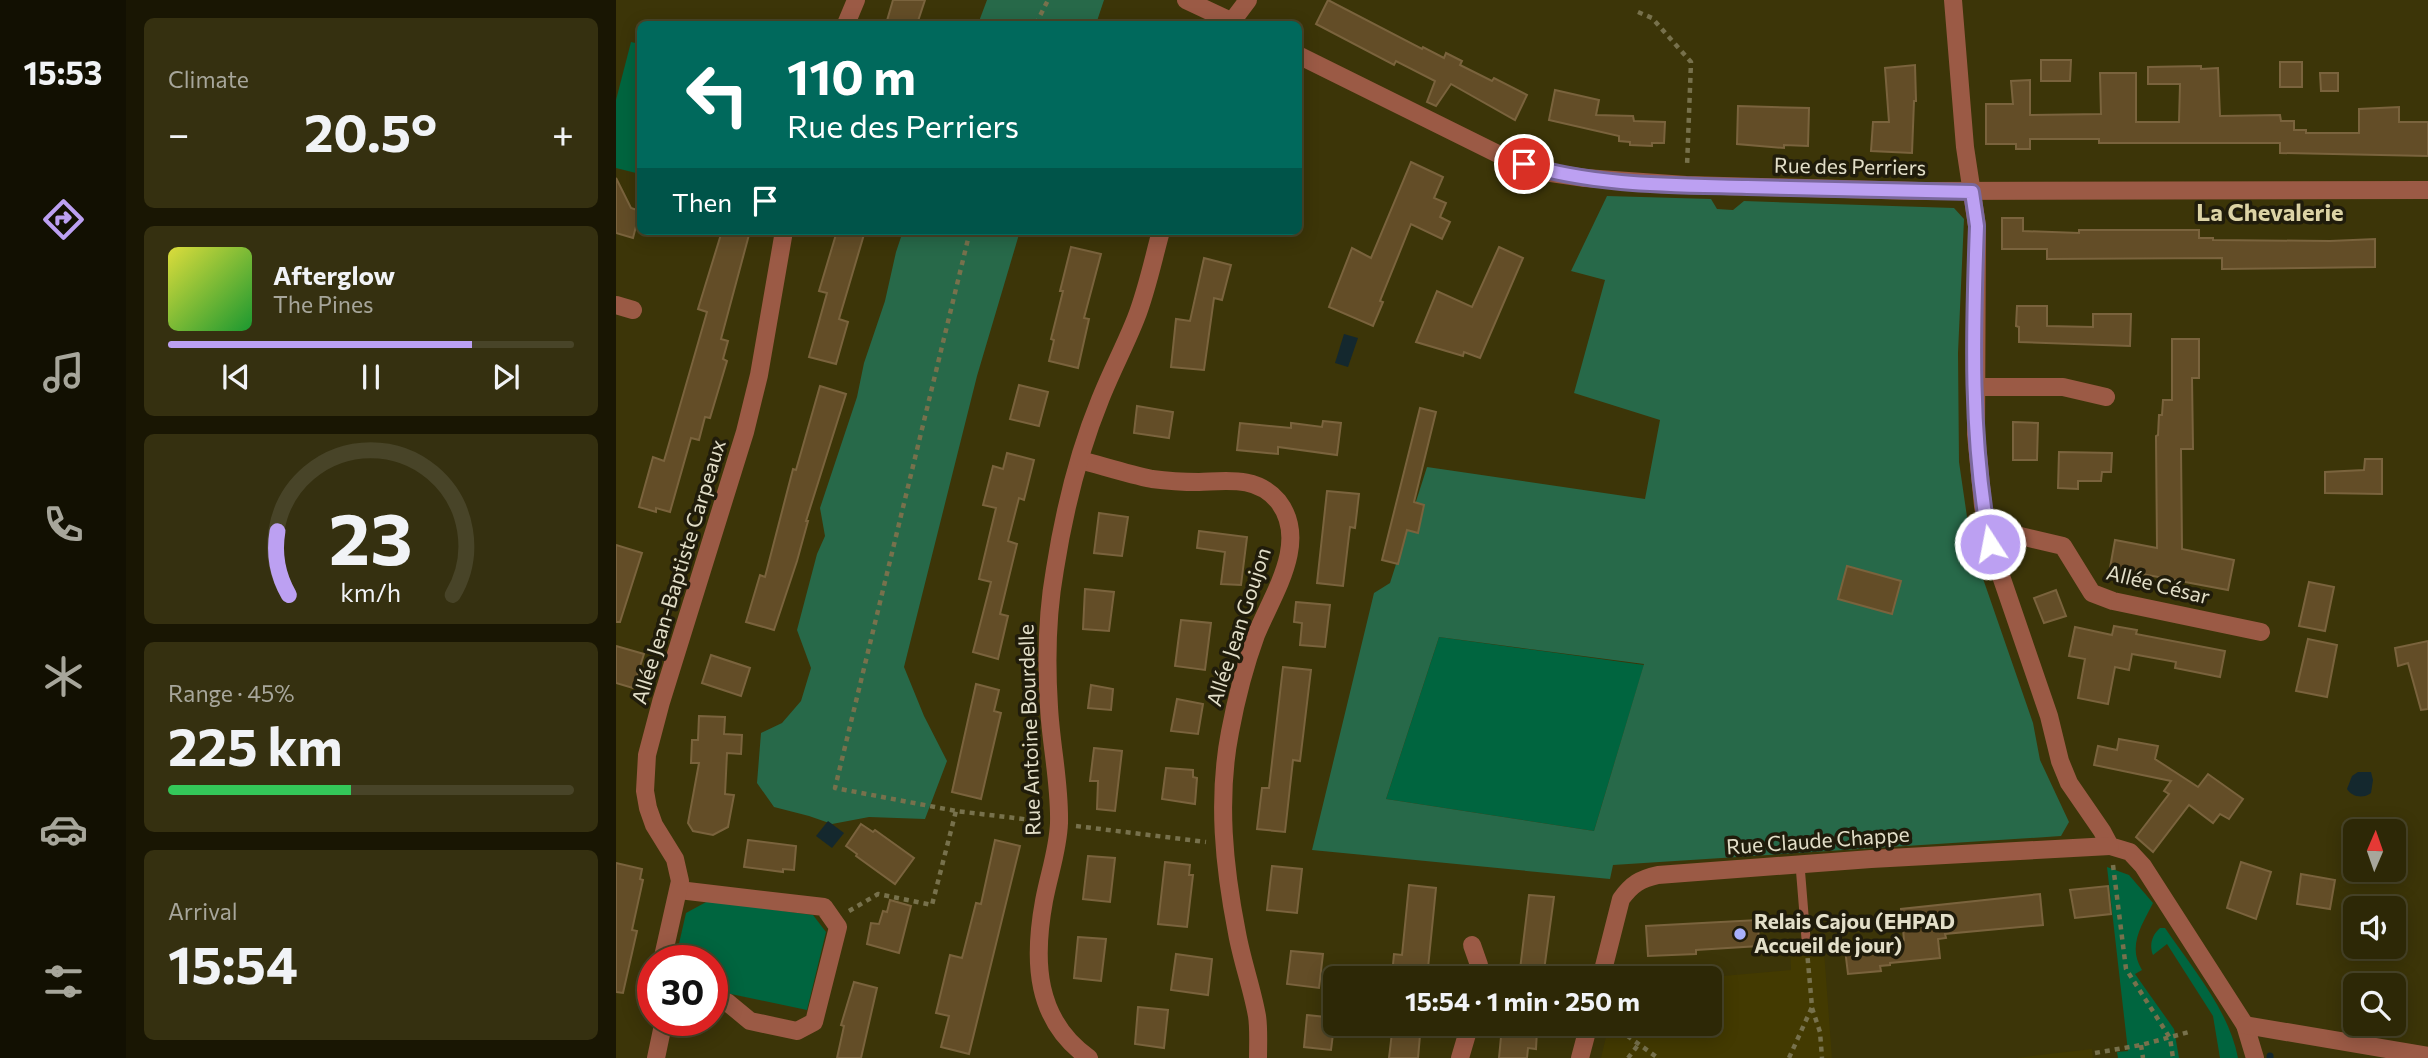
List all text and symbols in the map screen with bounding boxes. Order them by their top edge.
text: 110 m [787,45,916,105]
icon: left [672,49,763,140]
text: 15:53 [24,52,102,92]
text: Climate [168,65,249,93]
text: 20.5° [304,99,437,163]
text: Rue des Perriers [787,105,1019,145]
text: − [168,109,190,156]
text: + [552,109,574,156]
pin [1494,134,1554,194]
icon: arrive [1505,145,1543,183]
street label: Rue des Perriers [1774,152,1926,179]
icon: arrive [746,182,784,220]
text: Then [672,186,732,217]
icon: directions [39,195,88,244]
district label: La Chevalerie [2196,197,2344,226]
text: Afterglow [273,259,395,290]
text: The Pines [273,290,374,318]
icon: music [39,348,88,397]
icon: previous [217,358,255,396]
icon: pause [352,358,390,396]
icon: next [487,358,525,396]
street label: Allée Jean-Baptiste Carpeaux [625,436,730,707]
text: 23 [329,491,413,580]
icon: phone [39,500,88,549]
position arrow [1953,507,2027,581]
street label: Allée Jean Goujon [1200,544,1275,709]
street label: Allée César [2104,559,2213,608]
text: km/h [341,577,401,607]
street label: Rue Antoine Bourdelle [1012,624,1045,836]
icon: climate [39,652,88,701]
text: Range · 45% [168,679,294,707]
text: 225 km [168,713,343,777]
icon: car [39,805,88,854]
north arrow [2343,819,2406,882]
map controls [2343,819,2406,1036]
street label: Rue Claude Chappe [1725,821,1910,858]
button: sound [2343,896,2406,959]
text: Arrival [168,897,238,925]
place label: Relais Cajou (EHPAD Accueil de jour) [1754,908,1955,957]
marker: Relais Cajou (EHPAD Accueil de jour) [1732,926,1748,942]
text: 15:54 [168,931,298,995]
speed limit sign: 30 [637,945,728,1036]
icon: filters [39,957,88,1006]
button: search [2343,973,2406,1036]
text: 15:54 · 1 min · 250 m [1405,985,1640,1016]

